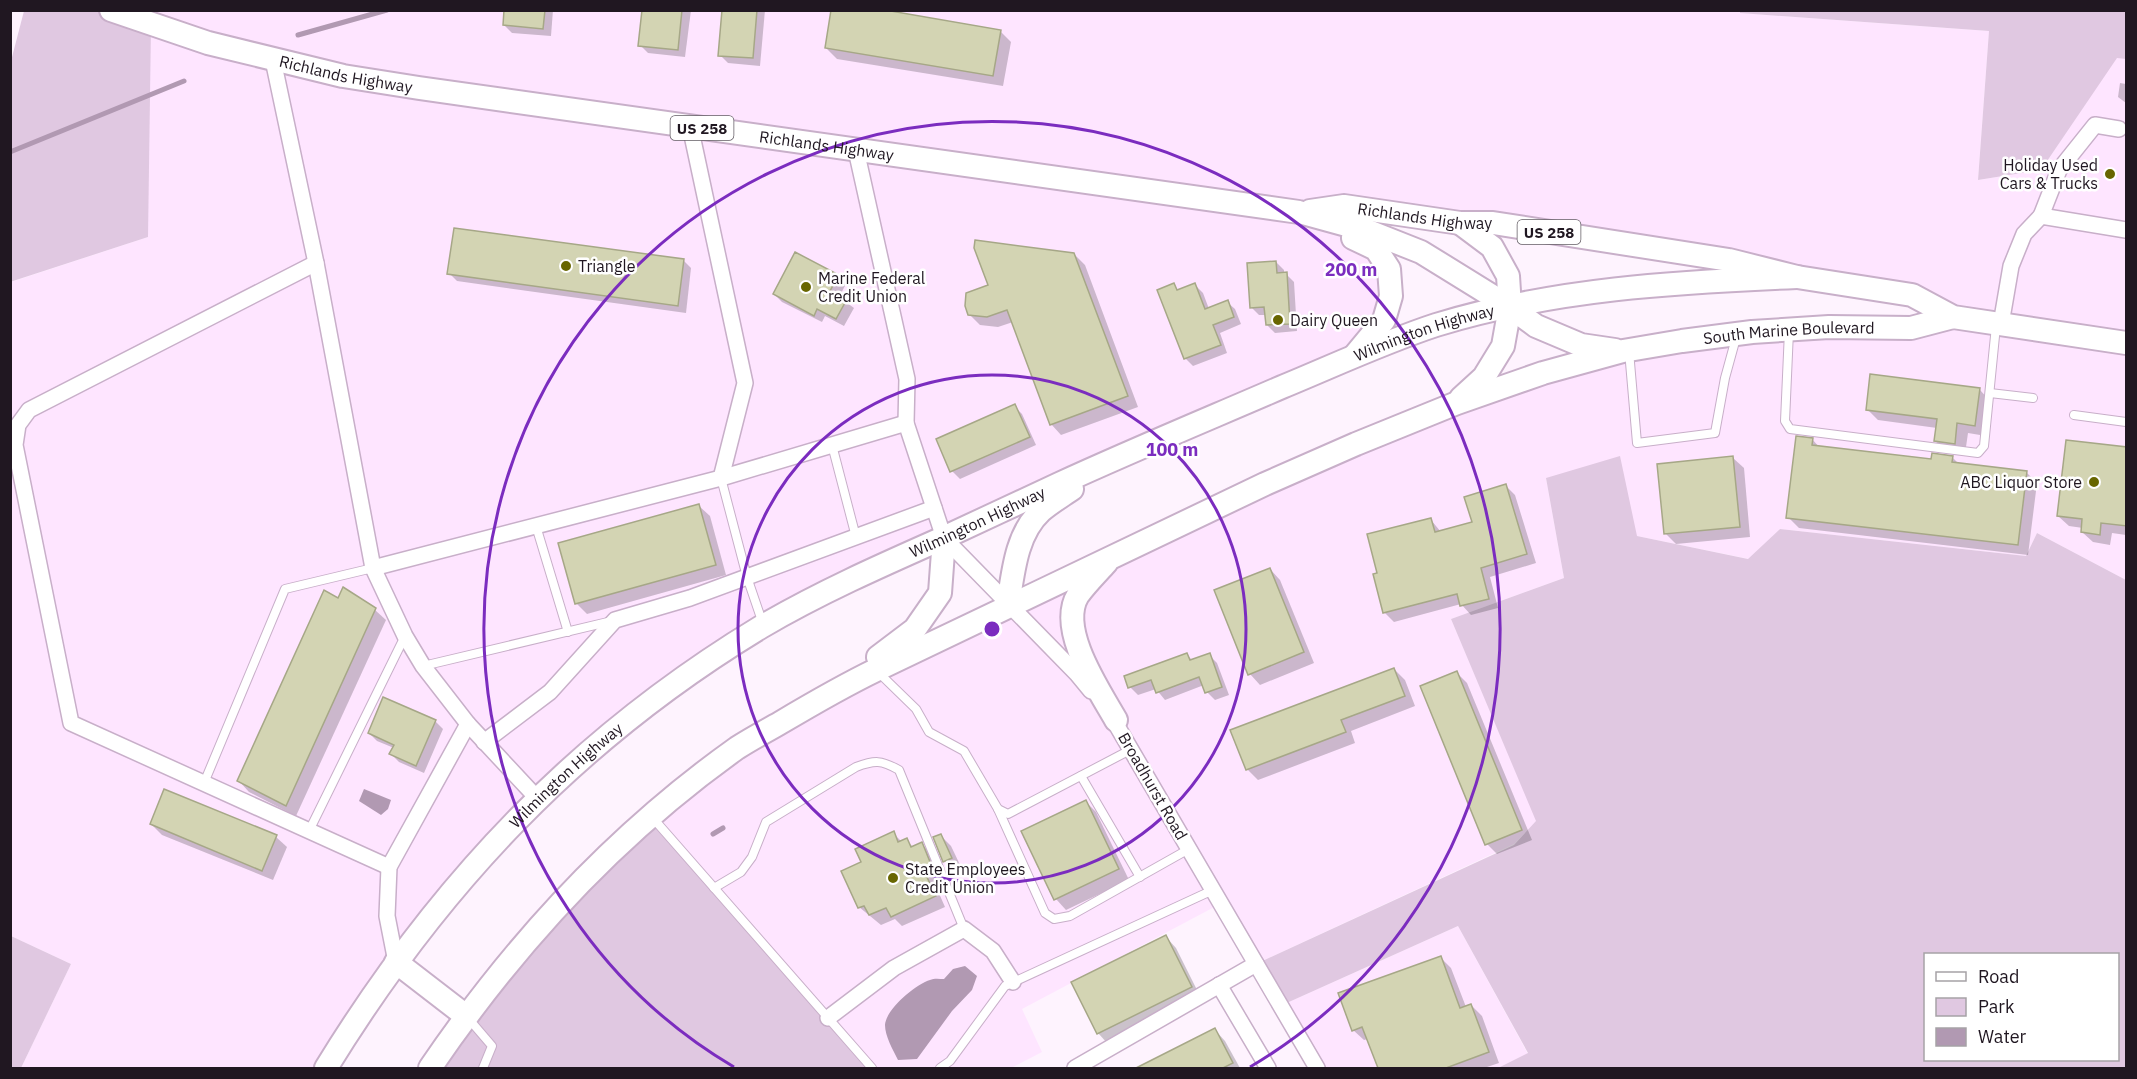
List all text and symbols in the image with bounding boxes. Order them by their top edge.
street label: Richlands Highway [277,51,414,97]
road number: US 258 [670,116,734,140]
street label: Richlands Highway [758,126,895,165]
place label: Holiday Used Cars & Trucks [2000,155,2098,193]
marker: Holiday Used Cars & Trucks [2103,167,2117,181]
street label: Richlands Highway [1356,198,1492,233]
road number: US 258 [1518,220,1580,244]
place label: Triangle [578,256,636,276]
text: 200 m [1325,258,1377,281]
marker: Triangle [559,259,573,273]
place label: Marine Federal Credit Union [818,268,925,306]
marker: Marine Federal Credit Union [799,280,813,294]
street label: Wilmington Highway [1351,300,1496,365]
place label: Dairy Queen [1290,310,1378,330]
marker: Dairy Queen [1271,313,1285,327]
street label: South Marine Boulevard [1702,317,1875,348]
text: 100 m [1146,438,1198,461]
place label: ABC Liquor Store [1960,472,2082,492]
marker: ABC Liquor Store [2087,475,2101,489]
street label: Wilmington Highway [906,482,1048,562]
centre of rings [982,619,1002,639]
street label: Wilmington Highway [505,718,627,832]
street label: Broadhurst Road [1114,729,1192,843]
place label: State Employees Credit Union [905,859,1026,897]
marker: State Employees Credit Union [886,871,900,885]
legend [1924,953,2119,1061]
text: Road [1978,965,2019,988]
text: Park [1978,995,2015,1018]
text: Water [1978,1025,2027,1048]

